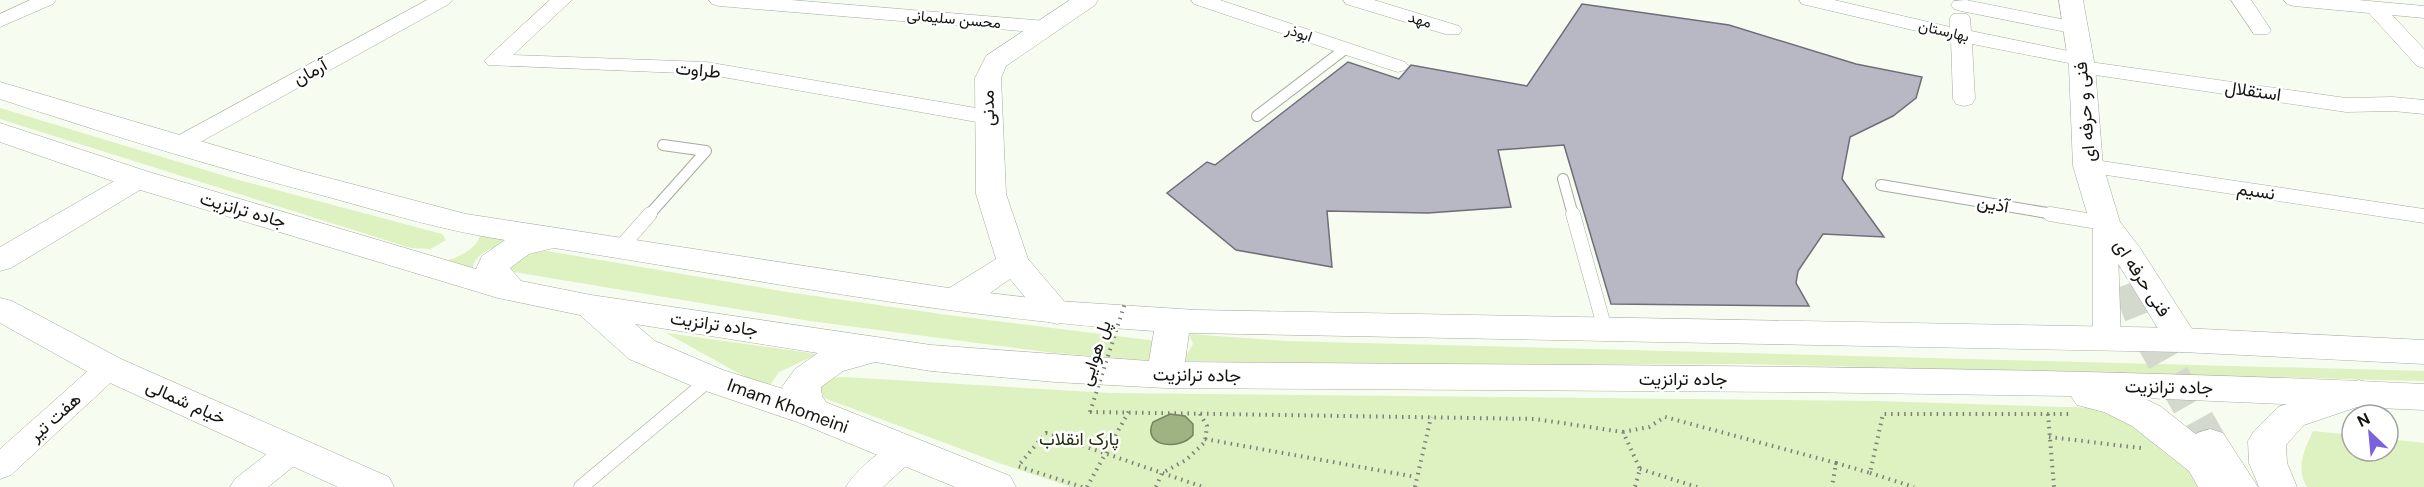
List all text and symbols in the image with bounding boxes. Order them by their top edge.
street label: محسن سلیمانی [906,5,1002,33]
street label: مهد [1406,7,1434,33]
street label: بهارستان [1917,15,1971,47]
street label: ابوذر [1282,19,1315,47]
street label: آرمان [289,52,333,91]
street label: طراوت [674,56,722,84]
street label: فنی و حرفه ای [2069,61,2101,163]
street label: استقلال [2223,75,2283,107]
street label: مدنی [976,90,1000,126]
street label: نسيم [2235,176,2277,206]
street label: جاده ترانزیت [197,186,289,234]
street label: آذین [1975,189,2013,219]
street label: فنی حرفه ای [2108,235,2176,321]
street label: جاده ترانزیت [669,306,759,342]
street label: پل هوایی [1073,317,1117,389]
street label: جاده ترانزیت [1153,362,1241,388]
street label: جاده ترانزیت [1639,367,1727,391]
street label: Imam Khomeini [724,373,852,439]
street label: خیام شمالی [142,374,230,430]
street label: جاده ترانزیت [2125,374,2213,400]
street label: هفت تير [23,387,86,448]
north arrow [2340,403,2400,463]
text: N [2354,408,2373,432]
park label: پارک انقلاب [1039,427,1119,451]

